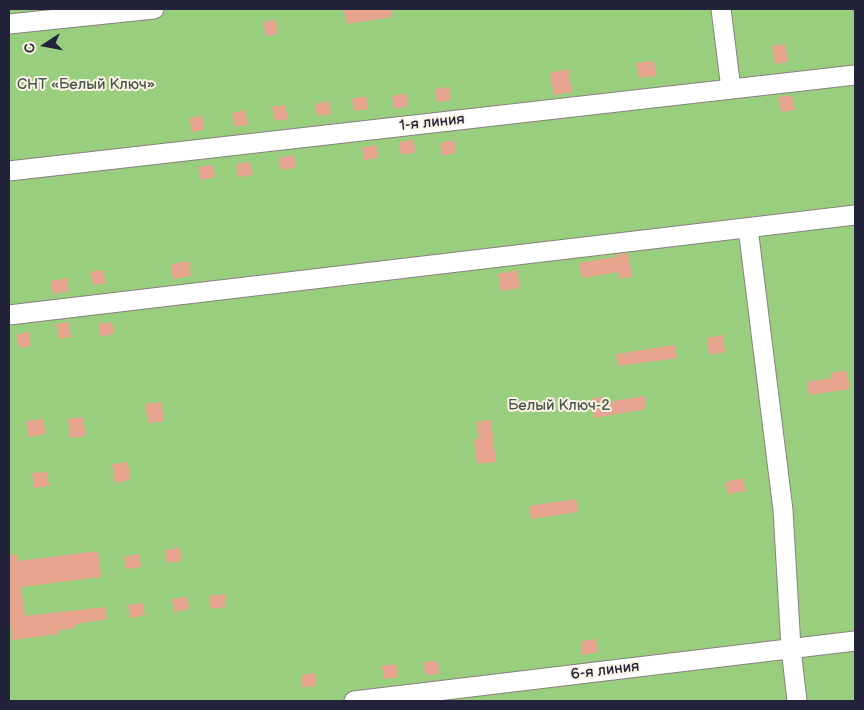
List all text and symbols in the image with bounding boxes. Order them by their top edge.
north arrow [20,20,70,70]
text: С [21,42,39,54]
park label: СНТ «Белый Ключ» [17,76,155,94]
street label: 1-я линия [398,111,466,135]
park label: Белый Ключ-2 [508,397,610,415]
street label: 6-я линия [570,658,640,684]

